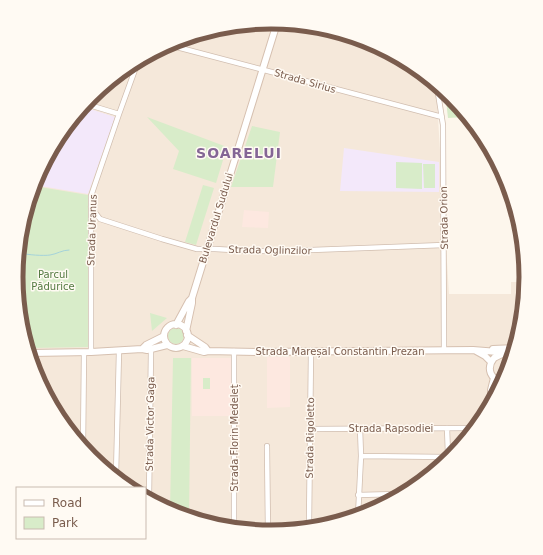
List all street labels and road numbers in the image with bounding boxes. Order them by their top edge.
street label: Strada Sirius [273,67,337,95]
street label: Bulevardul Sudului [197,171,235,265]
street label: Strada Orion [438,186,450,250]
street label: Strada Uranus [85,194,99,266]
street label: Strada Oglinzilor [228,244,313,256]
street label: Strada Mareșal Constantin Prezan [255,346,425,358]
street label: Strada Victor Gaga [144,377,156,471]
street label: Strada Florin Medeleț [229,384,241,492]
street label: Strada Rigoletto [304,397,316,479]
street label: Strada Rapsodiei [349,423,433,434]

